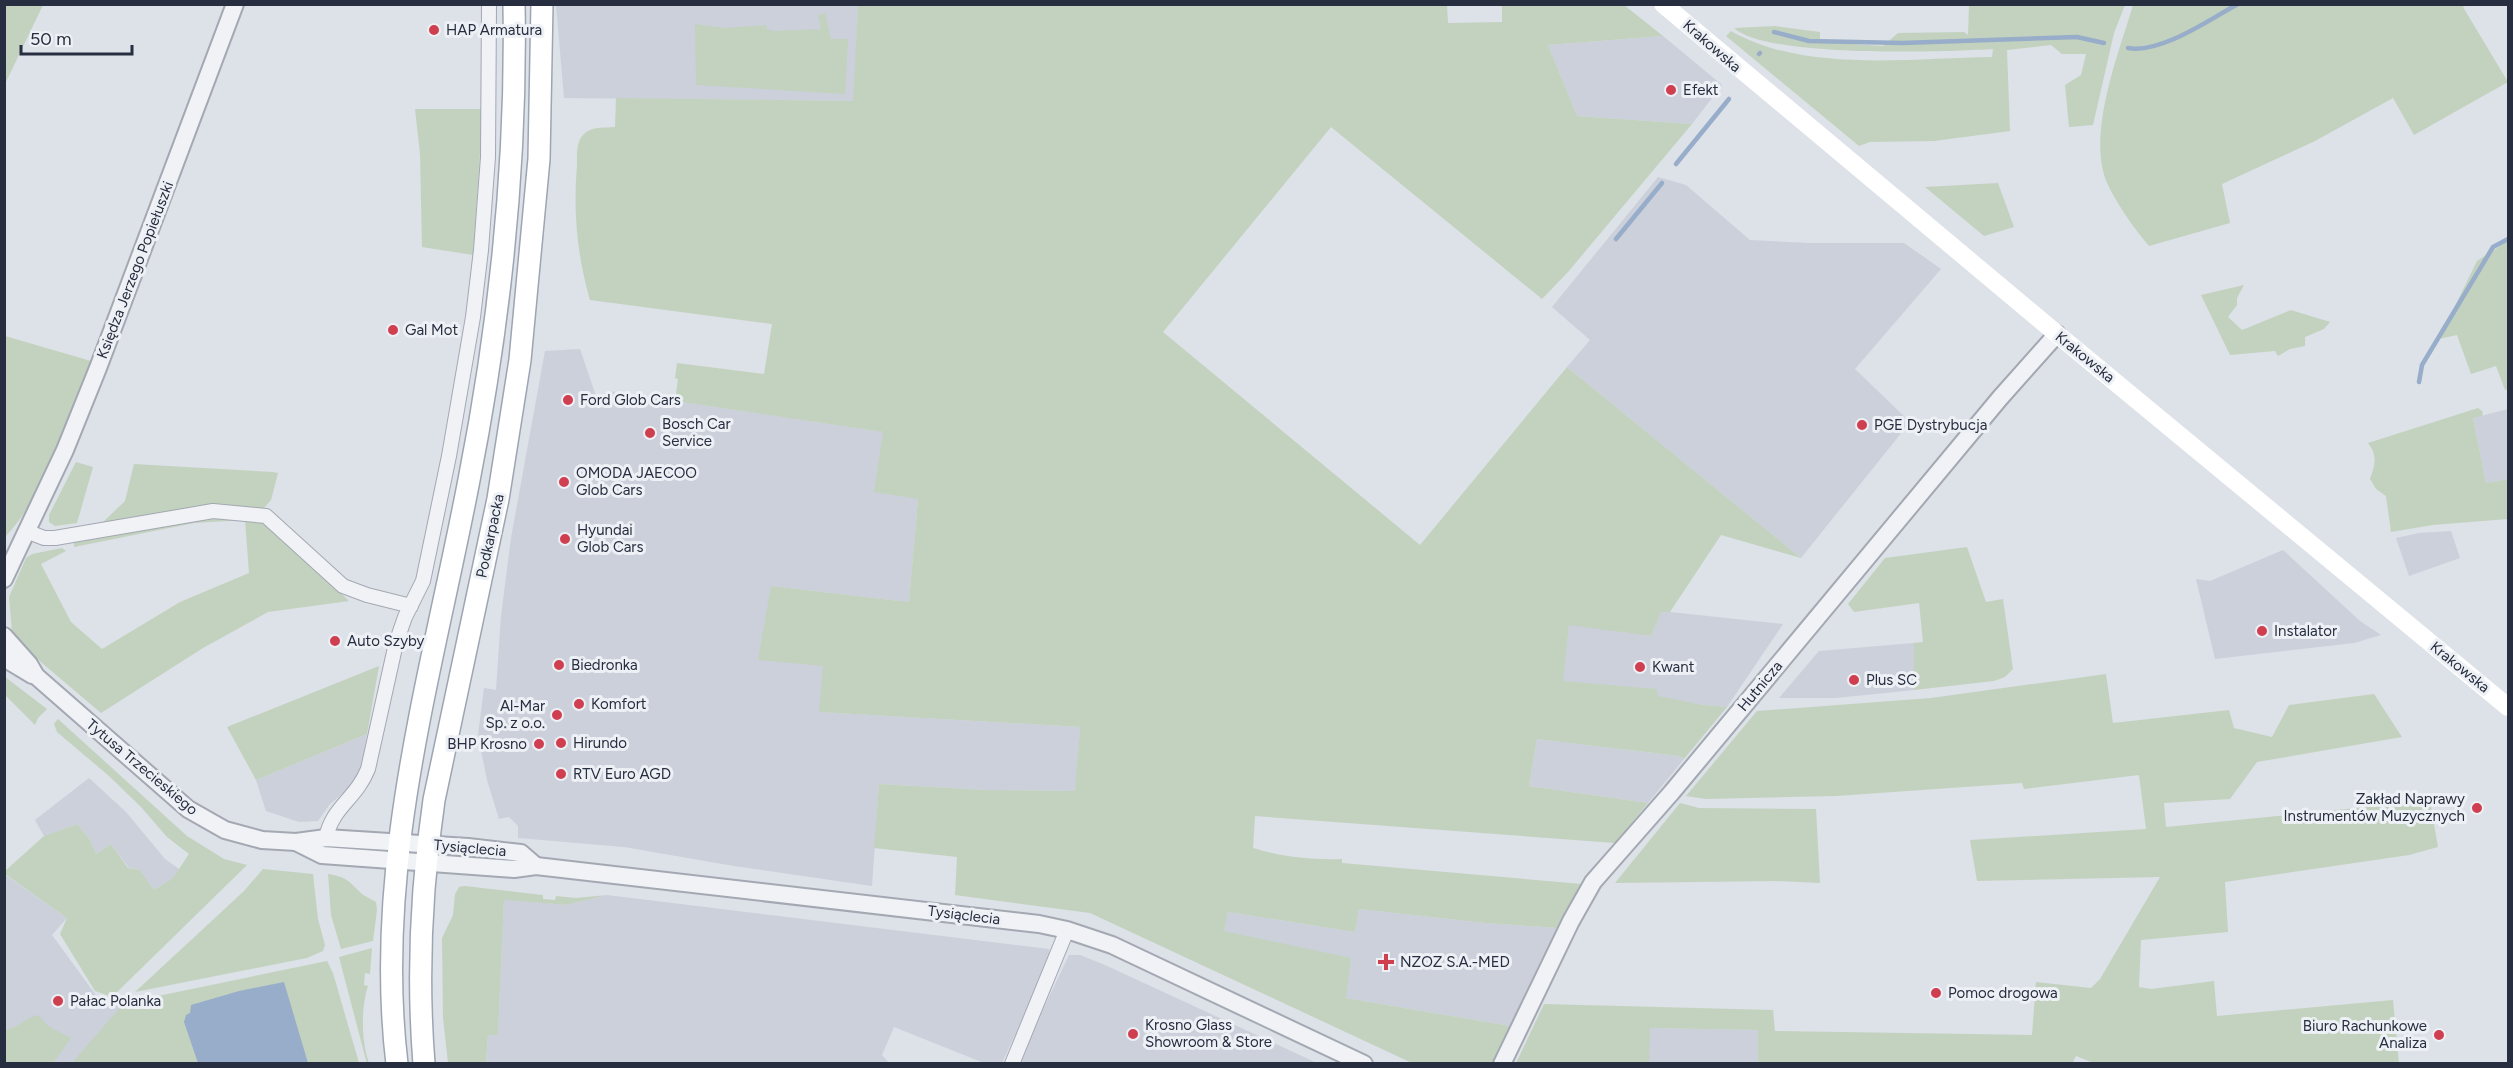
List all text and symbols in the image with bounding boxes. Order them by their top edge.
street label: Krakowska [1679,16,1745,76]
scale bar [21,18,132,56]
place label: HAP Armatura [446,21,542,39]
marker: HAP Armatura [427,23,441,37]
text: 50 m [30,28,72,50]
place label: Efekt [1683,81,1719,99]
marker: Efekt [1664,83,1678,97]
street label: Księdza Jerzego Popiełuszki [93,179,177,361]
place label: Gal Mot [405,321,458,339]
marker: Gal Mot [386,323,400,337]
street label: Krakowska [2052,328,2118,386]
place label: Ford Glob Cars [580,391,681,409]
marker: Ford Glob Cars [561,393,575,407]
place label: Bosch Car Service [662,415,731,450]
place label: PGE Dystrybucja [1874,416,1987,434]
marker: PGE Dystrybucja [1855,418,1869,432]
marker: Bosch Car Service [643,426,657,440]
place label: OMODA JAECOO Glob Cars [576,464,697,499]
marker: OMODA JAECOO Glob Cars [557,475,571,489]
street label: Podkarpacka [472,492,508,580]
place label: Hyundai Glob Cars [577,521,643,556]
marker: Hyundai Glob Cars [558,532,572,546]
place label: Instalator [2274,622,2337,640]
marker: Instalator [2255,624,2269,638]
place label: Auto Szyby [347,632,425,650]
marker: Auto Szyby [328,634,342,648]
street label: Krakowska [2427,638,2493,696]
place label: Biedronka [571,656,638,674]
street label: Hutnicza [1734,657,1786,715]
marker: Biedronka [552,658,566,672]
place label: Kwant [1652,658,1695,676]
marker: Kwant [1633,660,1647,674]
place label: Plus SC [1866,671,1917,689]
marker: Plus SC [1847,673,1861,687]
place label: Komfort [591,695,647,713]
place label: Al-Mar Sp. z o.o. [485,697,545,732]
marker: Komfort [572,697,586,711]
marker: Al-Mar Sp. z o.o. [550,708,564,722]
street label: Tytusa Trzecieskiego [83,715,202,819]
place label: Hirundo [573,734,627,752]
place label: BHP Krosno [447,735,527,753]
marker: Hirundo [554,736,568,750]
marker: BHP Krosno [532,737,546,751]
place label: RTV Euro AGD [573,765,671,783]
marker: RTV Euro AGD [554,767,568,781]
place label: Zakład Naprawy Instrumentów Muzycznych [2283,790,2465,825]
marker: Zakład Naprawy Instrumentów Muzycznych [2470,801,2484,815]
street label: Tysiąclecia [433,836,507,860]
street label: Tysiąclecia [927,902,1001,928]
marker: NZOZ S.A.-MED [1377,953,1395,971]
place label: NZOZ S.A.-MED [1400,953,1510,971]
place label: Pomoc drogowa [1948,984,2058,1002]
marker: Pomoc drogowa [1929,986,1943,1000]
place label: Pałac Polanka [70,992,161,1010]
marker: Pałac Polanka [51,994,65,1008]
place label: Krosno Glass Showroom & Store [1145,1016,1272,1051]
place label: Biuro Rachunkowe Analiza [2303,1017,2427,1052]
marker: Krosno Glass Showroom & Store [1126,1027,1140,1041]
marker: Biuro Rachunkowe Analiza [2432,1028,2446,1042]

